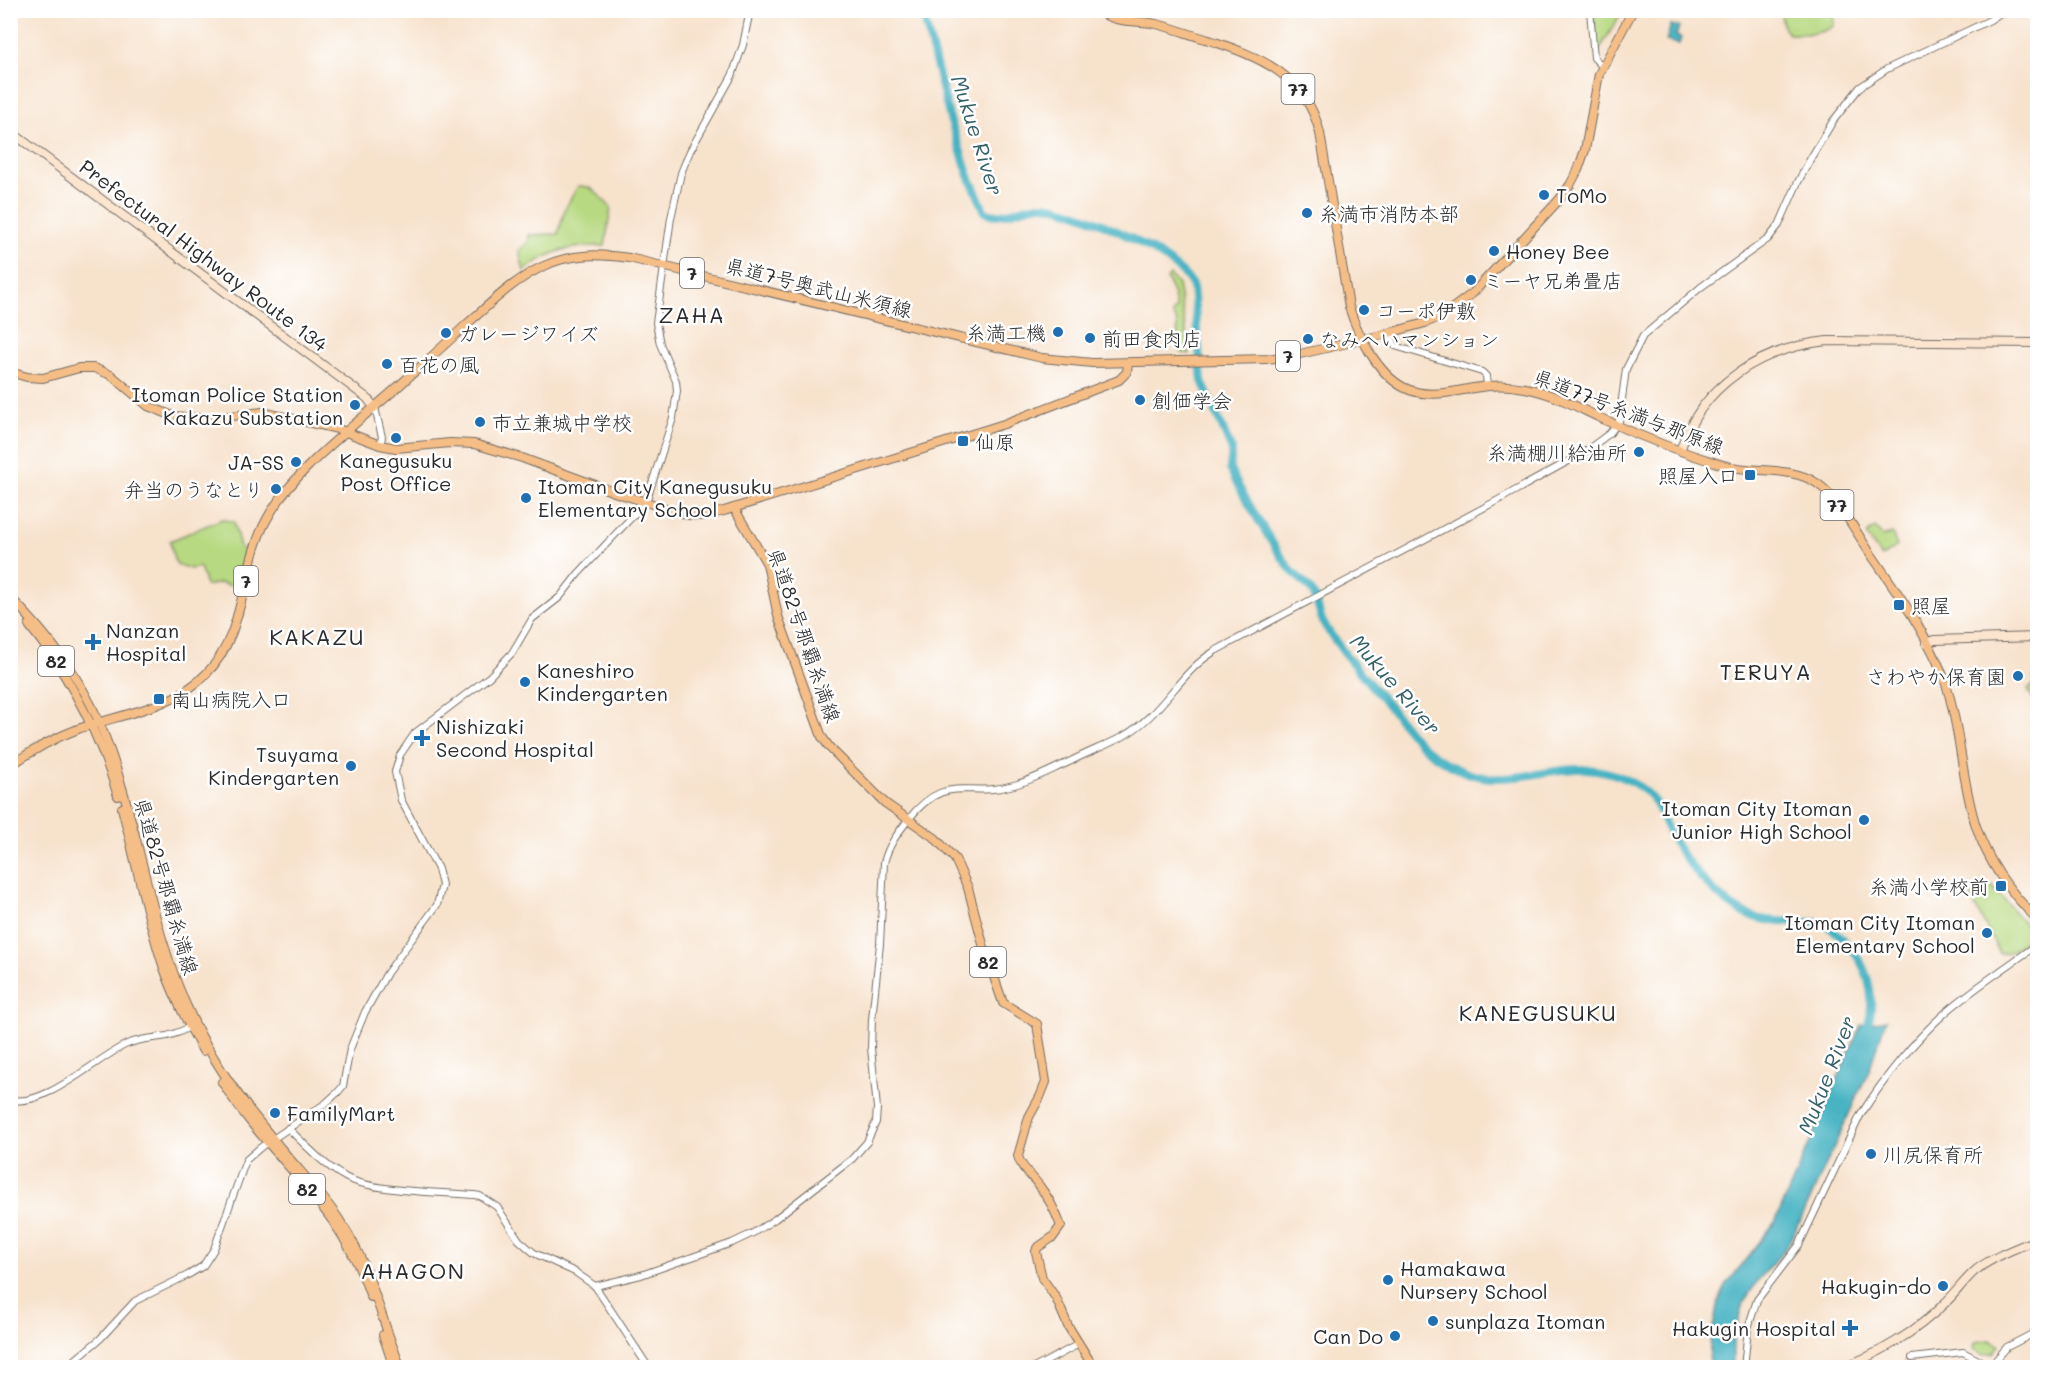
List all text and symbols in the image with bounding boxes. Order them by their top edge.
water label: Mukue River [946,71,1010,199]
road number: 77 [1282,74,1314,104]
street label: Prefectural Highway Route 134 [75,153,333,357]
place label: ToMo [1556,182,1607,208]
marker: ToMo [1537,188,1551,202]
place label: 糸満市消防本部 [1319,200,1459,226]
marker: 糸満市消防本部 [1300,206,1314,220]
place label: Honey Bee [1506,238,1610,264]
marker: Honey Bee [1487,244,1501,258]
street label: 県道7号奥武山米須線 [723,251,915,323]
road number: 7 [680,258,704,288]
place label: ミーヤ兄弟畳店 [1483,267,1623,293]
marker: ミーヤ兄弟畳店 [1464,273,1478,287]
place label: コーポ伊敷 [1376,297,1476,323]
district label: ZAHA [659,300,725,329]
marker: コーポ伊敷 [1357,303,1371,317]
place label: 糸満工機 [966,319,1046,345]
place label: ガレージワイズ [458,320,598,346]
marker: 糸満工機 [1051,325,1065,339]
place label: 前田食肉店 [1102,325,1202,351]
marker: ガレージワイズ [439,326,453,340]
place label: なみへいマンション [1320,326,1499,352]
marker: 前田食肉店 [1083,331,1097,345]
marker: なみへいマンション [1301,332,1315,346]
road number: 7 [1276,341,1300,371]
place label: 百花の風 [399,351,479,377]
marker: 百花の風 [380,357,394,371]
street label: 県道77号糸満与那原線 [1530,363,1728,459]
place label: Itoman Police Station Kakazu Substation [132,381,343,430]
place label: 創価学会 [1152,387,1232,413]
marker: 創価学会 [1133,393,1147,407]
marker: Itoman Police Station Kakazu Substation [348,398,362,412]
place label: 市立兼城中学校 [492,409,632,435]
marker: 市立兼城中学校 [473,415,487,429]
place label: 仙原 [975,428,1015,454]
marker: Kanegusuku Post Office [389,431,403,445]
marker: 仙原 [956,434,970,448]
place label: 糸満棚川給油所 [1487,439,1627,465]
marker: 糸満棚川給油所 [1632,445,1646,459]
place label: Kanegusuku Post Office [340,447,452,496]
place label: JA-SS [228,449,284,475]
marker: JA-SS [289,455,303,469]
place label: 照屋入口 [1658,462,1738,488]
marker: 照屋入口 [1743,468,1757,482]
place label: Itoman City Kanegusuku Elementary School [538,473,772,522]
place label: 弁当のうなとり [124,476,264,502]
marker: 弁当のうなとり [269,482,283,496]
road number: 77 [1820,490,1854,520]
marker: Itoman City Kanegusuku Elementary School [519,491,533,505]
street label: 県道82号那覇糸満線 [763,544,847,726]
road number: 7 [234,566,258,596]
place label: 照屋 [1911,592,1951,618]
marker: 照屋 [1892,598,1906,612]
place label: Nanzan Hospital [106,617,187,666]
district label: KAKAZU [269,622,365,651]
water label: Mukue River [1345,628,1447,740]
marker: Nanzan Hospital [84,633,102,651]
road number: 82 [38,646,74,676]
place label: Kaneshiro Kindergarten [537,657,668,706]
district label: TERUYA [1720,657,1812,686]
place label: さわやか保育園 [1866,663,2006,689]
marker: さわやか保育園 [2011,669,2025,683]
marker: Kaneshiro Kindergarten [518,675,532,689]
place label: 南山病院入口 [171,686,291,712]
marker: 南山病院入口 [152,692,166,706]
place label: Nishizaki Second Hospital [436,713,594,762]
marker: Nishizaki Second Hospital [413,729,431,747]
place label: Tsuyama Kindergarten [208,741,339,790]
marker: Tsuyama Kindergarten [344,759,358,773]
street label: 県道82号那覇糸満線 [129,794,205,978]
place label: Itoman City Itoman Junior High School [1662,795,1852,844]
marker: Itoman City Itoman Junior High School [1857,813,1871,827]
place label: 糸満小学校前 [1869,873,1989,899]
marker: 糸満小学校前 [1994,879,2008,893]
place label: Itoman City Itoman Elementary School [1785,909,1975,958]
marker: Itoman City Itoman Elementary School [1980,926,1994,940]
road number: 82 [970,947,1006,977]
district label: KANEGUSUKU [1459,998,1617,1027]
water label: Mukue River [1791,1012,1861,1138]
place label: FamilyMart [287,1100,395,1126]
marker: FamilyMart [268,1106,282,1120]
place label: 川尻保育所 [1883,1141,1983,1167]
marker: 川尻保育所 [1864,1147,1878,1161]
road number: 82 [289,1174,325,1204]
place label: Hamakawa Nursery School [1400,1255,1548,1304]
district label: AHAGON [360,1256,466,1285]
marker: Hamakawa Nursery School [1381,1273,1395,1287]
place label: Hakugin-do [1821,1273,1931,1299]
marker: Hakugin-do [1936,1279,1950,1293]
place label: sunplaza Itoman [1445,1308,1605,1334]
marker: sunplaza Itoman [1426,1314,1440,1328]
place label: Hakugin Hospital [1672,1315,1836,1341]
marker: Hakugin Hospital [1841,1319,1859,1337]
place label: Can Do [1313,1323,1383,1349]
marker: Can Do [1388,1329,1402,1343]

